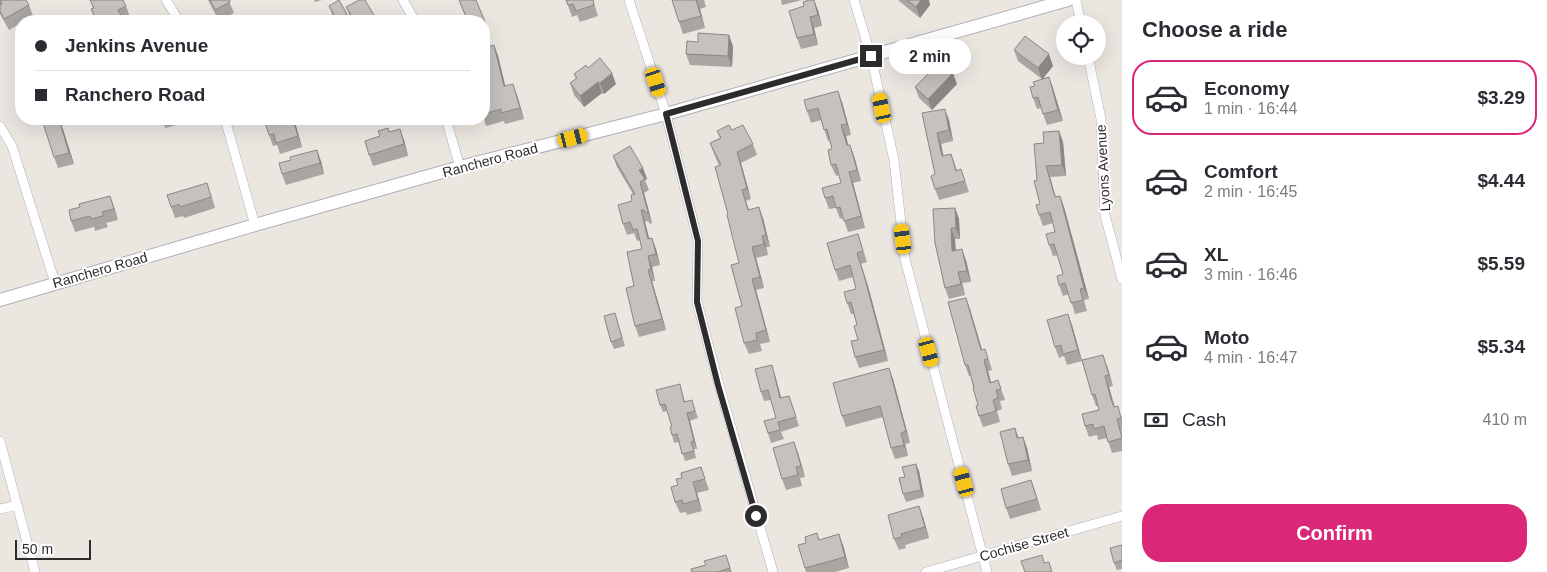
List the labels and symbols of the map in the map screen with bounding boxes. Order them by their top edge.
callout: 2 min [888,38,971,74]
route end [860,45,882,67]
car [644,65,667,99]
car [871,92,892,124]
street label: Lyons Avenue [1093,124,1113,212]
car [556,127,589,149]
street label: Ranchero Road [441,140,539,180]
car [893,223,912,255]
street label: Ranchero Road [51,249,149,291]
car [917,336,940,368]
car [952,466,975,498]
route start [745,505,767,527]
street label: Cochise Street [978,524,1070,564]
scale bar [15,537,91,560]

